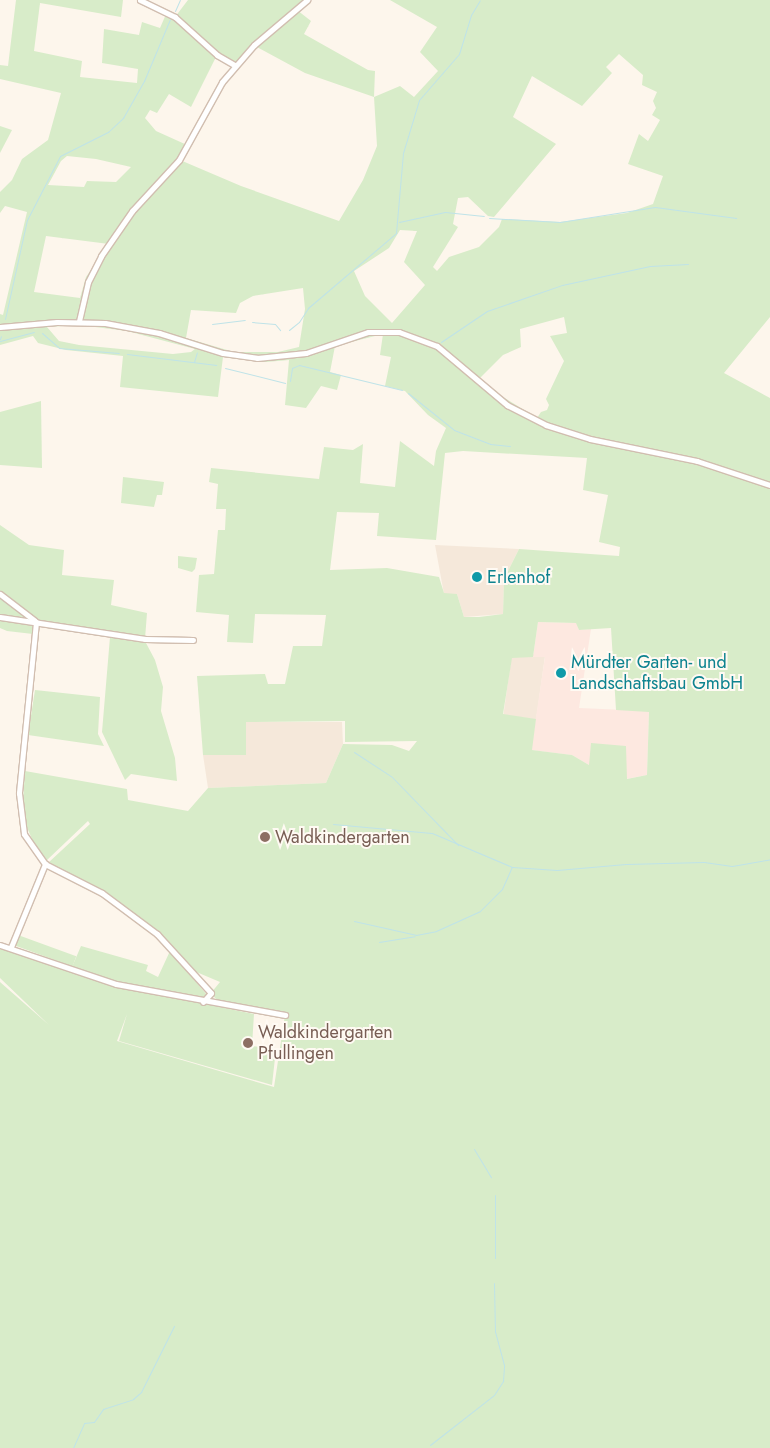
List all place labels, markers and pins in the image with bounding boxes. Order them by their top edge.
place label: Erlenhof [487,566,550,588]
marker: Erlenhof [471,571,483,583]
place label: Mürdter Garten- und Landschaftsbau GmbH [571,652,743,694]
marker: Mürdter Garten- und Landschaftsbau GmbH [555,667,567,679]
place label: Waldkindergarten [275,826,410,848]
marker: Waldkindergarten [259,831,271,843]
place label: Waldkindergarten Pfullingen [258,1022,393,1064]
marker: Waldkindergarten Pfullingen [242,1037,254,1049]

